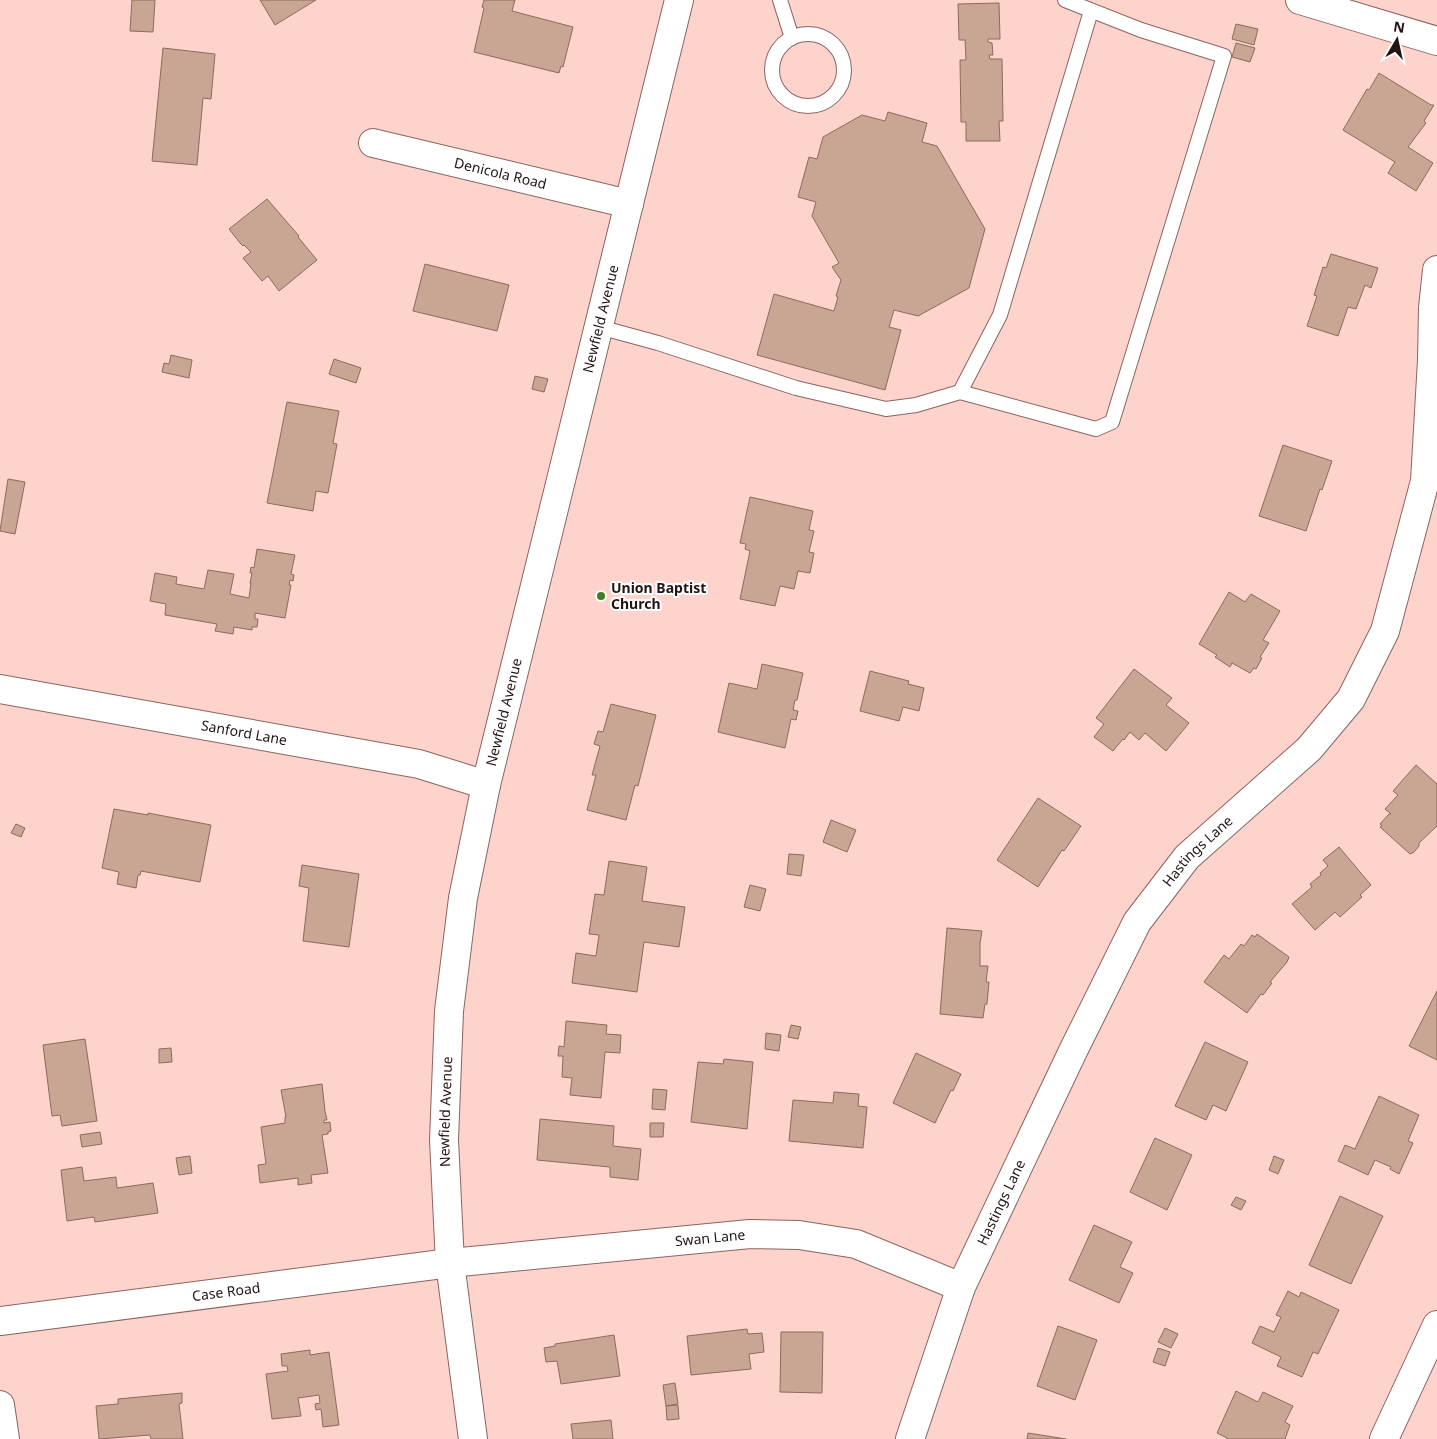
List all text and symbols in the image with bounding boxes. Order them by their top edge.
north arrow [1372,15,1422,65]
text: N [1392,16,1406,37]
street label: Denicola Road [452,153,549,193]
street label: Newfield Avenue [578,263,623,375]
place label: Union Baptist Church [611,578,706,613]
marker: Union Baptist Church [595,590,607,602]
street label: Newfield Avenue [481,656,526,768]
street label: Sanford Lane [200,715,289,749]
street label: Hastings Lane [1158,811,1236,890]
street label: Newfield Avenue [434,1056,456,1167]
street label: Hastings Lane [972,1156,1029,1248]
street label: Swan Lane [674,1225,746,1250]
street label: Case Road [191,1278,261,1305]

